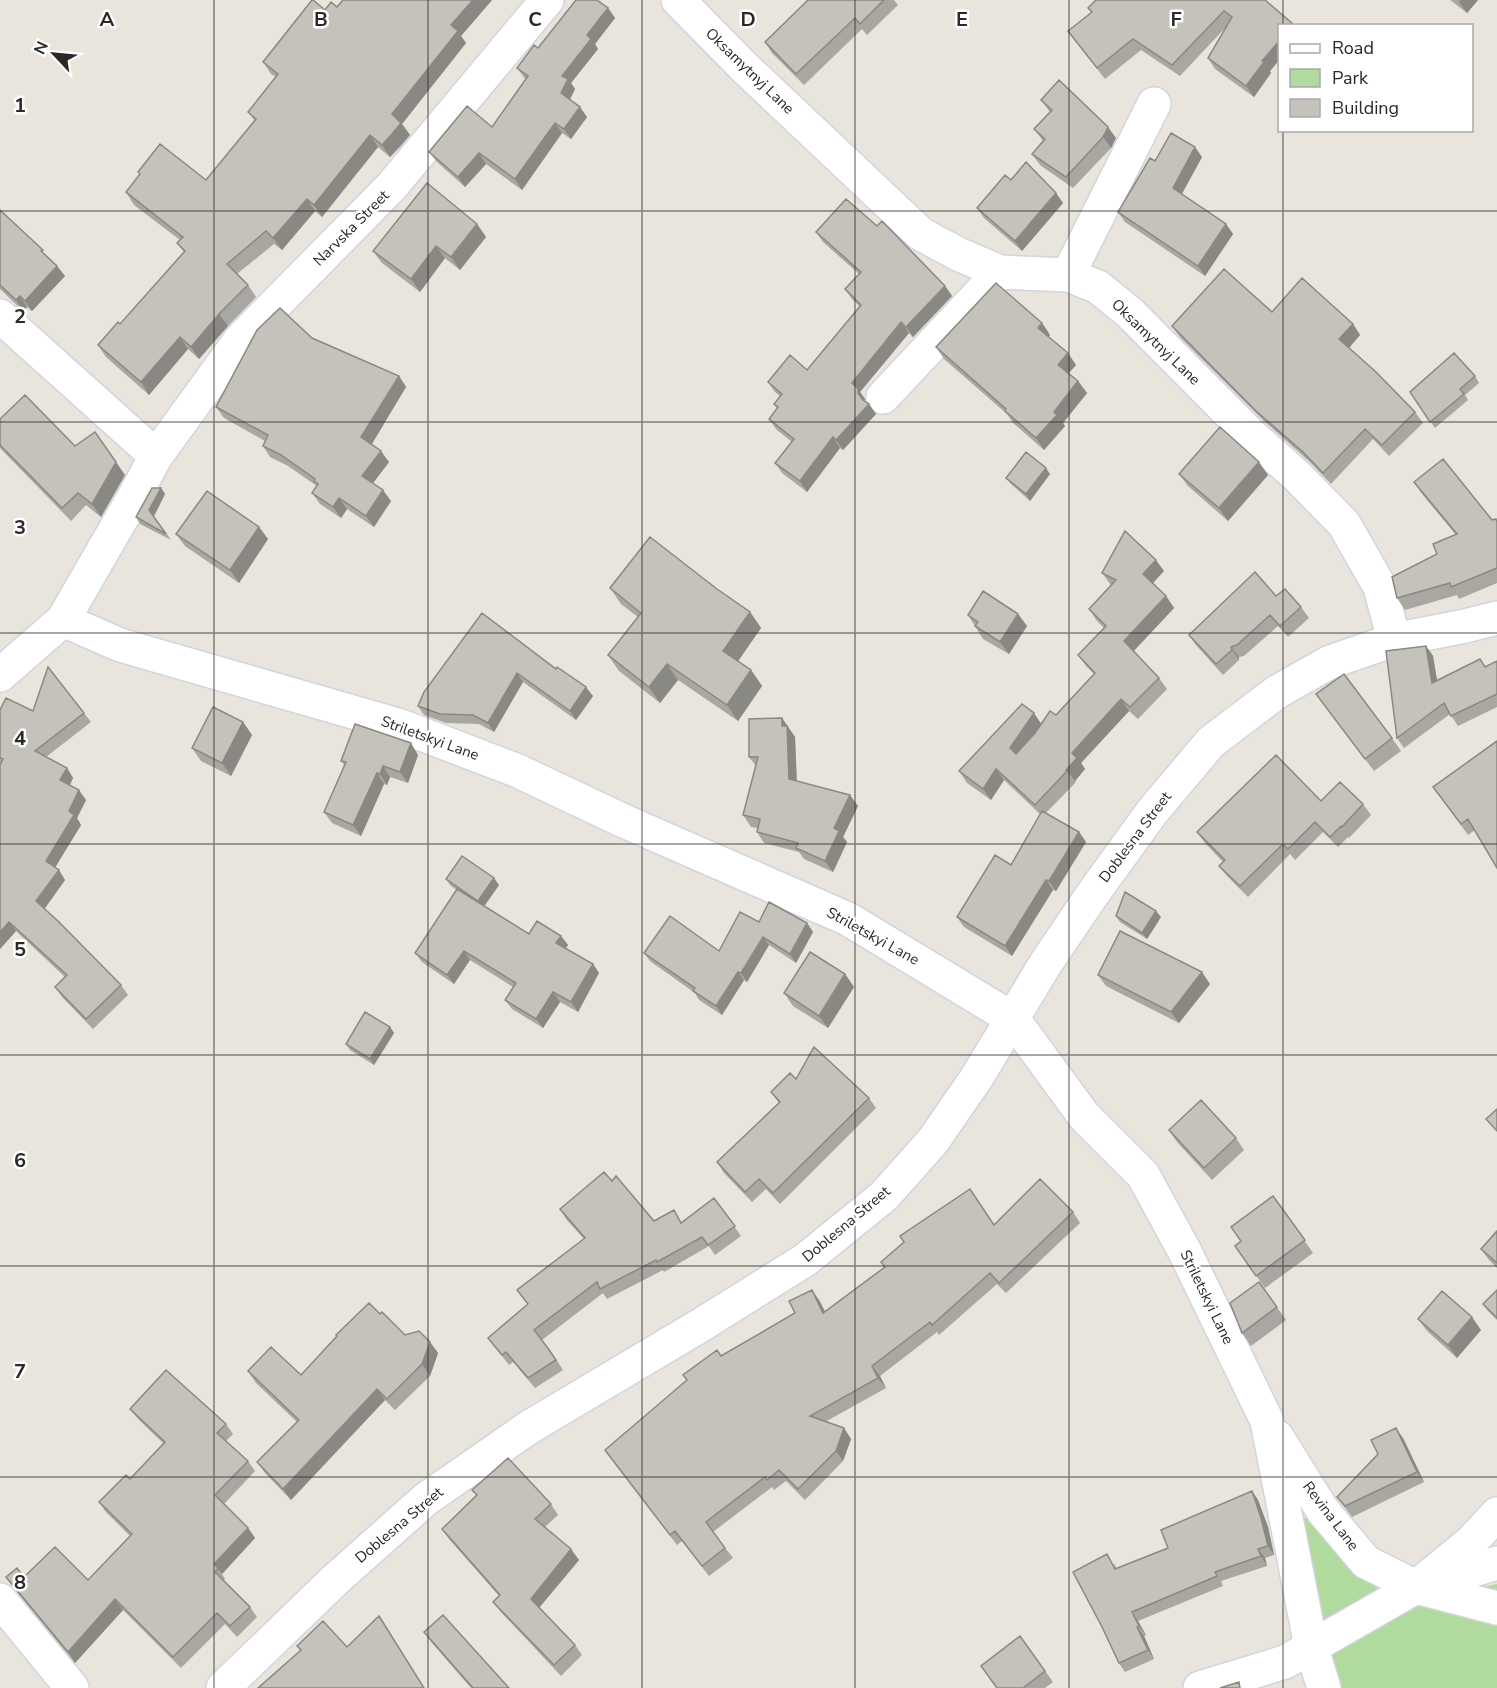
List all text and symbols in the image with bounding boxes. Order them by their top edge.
text: A [100,6,115,33]
text: B [314,6,328,33]
text: C [528,6,542,33]
text: D [740,6,756,33]
text: E [956,6,968,33]
text: F [1170,6,1182,33]
street label: Oksamytnyj Lane [701,23,799,119]
north arrow [24,24,84,84]
legend [1278,24,1473,132]
text: Road [1332,36,1374,60]
text: N [29,38,54,58]
text: Park [1332,66,1369,90]
text: 1 [14,92,26,119]
text: Building [1332,96,1399,120]
street label: Narvska Street [309,185,394,270]
street label: Oksamytnyj Lane [1107,294,1205,390]
text: 2 [14,303,26,330]
text: 3 [14,514,26,541]
street label: Striletskyi Lane [378,711,482,765]
text: 4 [14,725,26,752]
street label: Doblesna Street [1094,787,1176,887]
street label: Striletskyi Lane [823,902,923,970]
text: 5 [14,936,26,963]
text: 6 [14,1147,26,1174]
street label: Doblesna Street [798,1181,895,1267]
street label: Striletskyi Lane [1175,1246,1239,1348]
text: 7 [14,1358,26,1385]
street label: Revina Lane [1298,1477,1364,1555]
street label: Doblesna Street [351,1482,448,1568]
text: 8 [14,1569,26,1596]

